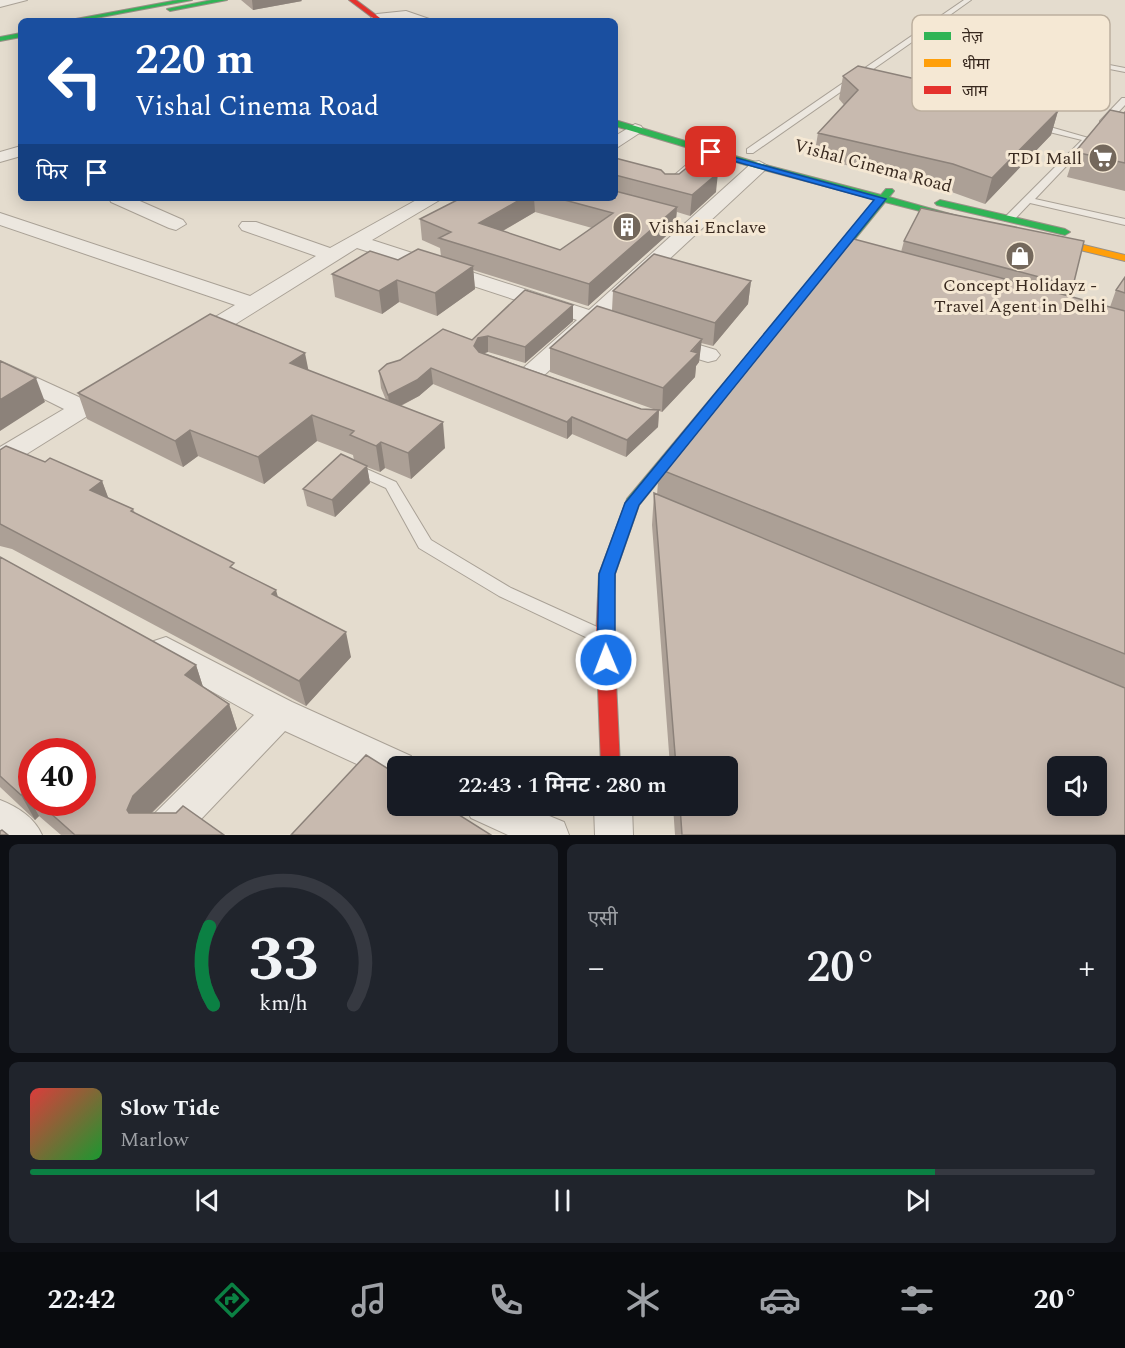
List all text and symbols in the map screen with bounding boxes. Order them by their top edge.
legend [912,15,1110,111]
text: तेज़ [962,25,984,49]
text: 220 m [135,29,254,92]
icon: left [36,42,114,120]
text: धीमा [962,52,991,76]
text: जाम [962,79,988,103]
text: Vishal Cinema Road [135,86,379,128]
pin [685,126,736,177]
street label: Vishal Cinema Road [791,132,955,200]
icon: arrive [694,135,727,168]
supermarket icon: TDI Mall [1087,142,1119,174]
place label: TDI Mall [1008,145,1082,172]
text: फिर [36,156,68,189]
icon: arrive [80,156,113,189]
building icon: Vishai Enclave [611,211,643,243]
place label: Vishai Enclave [648,214,766,241]
shop icon: Concept Holidayz - Travel Agent in Delhi [1004,240,1036,272]
place label: Concept Holidayz - Travel Agent in Delhi [934,272,1106,320]
position arrow [574,628,638,692]
speed limit sign: 40 [18,738,96,816]
map controls [1047,756,1107,816]
button: sound [1047,756,1107,816]
text: 22:43 · 1 मिनट · 280 m [458,769,667,802]
text: एसी [588,904,618,934]
text: 33 [248,913,319,1008]
text: 20° [806,933,877,1002]
text: − [588,943,605,993]
text: + [1079,943,1095,993]
text: km/h [259,988,308,1021]
text: Slow Tide [120,1092,220,1125]
text: Marlow [120,1125,189,1155]
icon: previous [191,1184,224,1217]
icon: pause [546,1184,579,1217]
icon: next [901,1184,934,1217]
text: 22:42 [48,1279,115,1321]
icon: directions [211,1279,253,1321]
icon: music [348,1279,390,1321]
icon: phone [485,1279,527,1321]
icon: climate [622,1279,664,1321]
icon: car [759,1279,801,1321]
icon: filters [896,1279,938,1321]
text: 20° [1034,1279,1077,1321]

